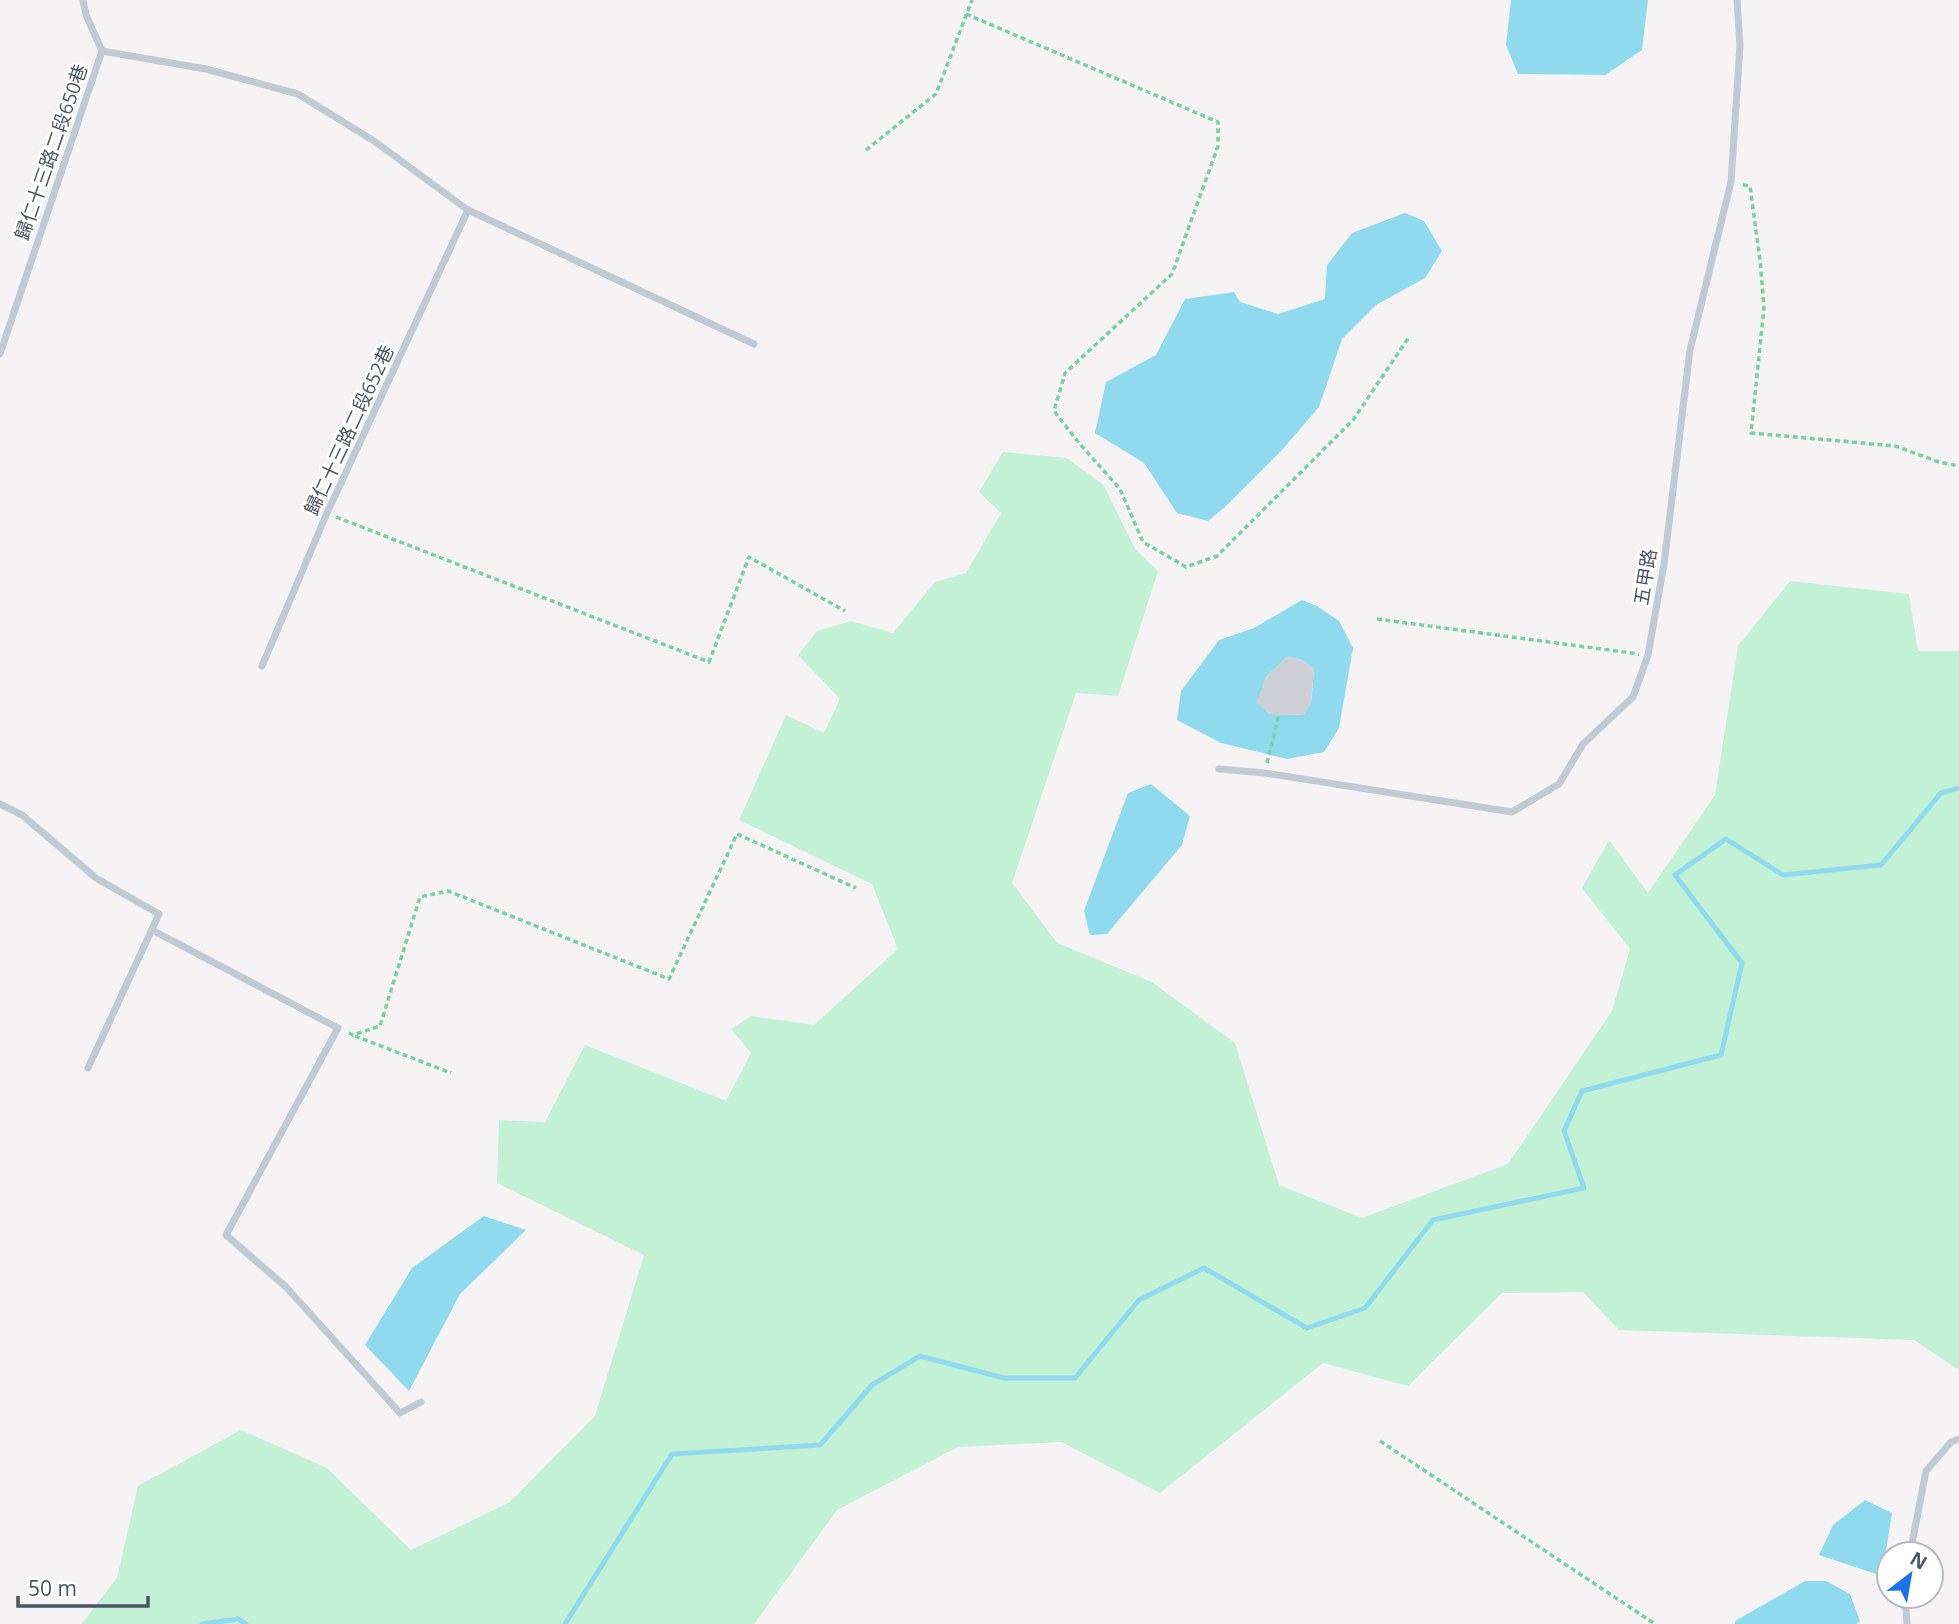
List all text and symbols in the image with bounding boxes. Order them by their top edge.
street label: 歸仁十三路二段650巷 [9,60,93,244]
street label: 歸仁十三路二段652巷 [298,341,400,519]
street label: 五甲路 [1628,547,1662,607]
north arrow [1875,1540,1945,1610]
text: N [1905,1545,1932,1576]
scale bar [18,1564,147,1608]
text: 50 m [28,1574,77,1602]

